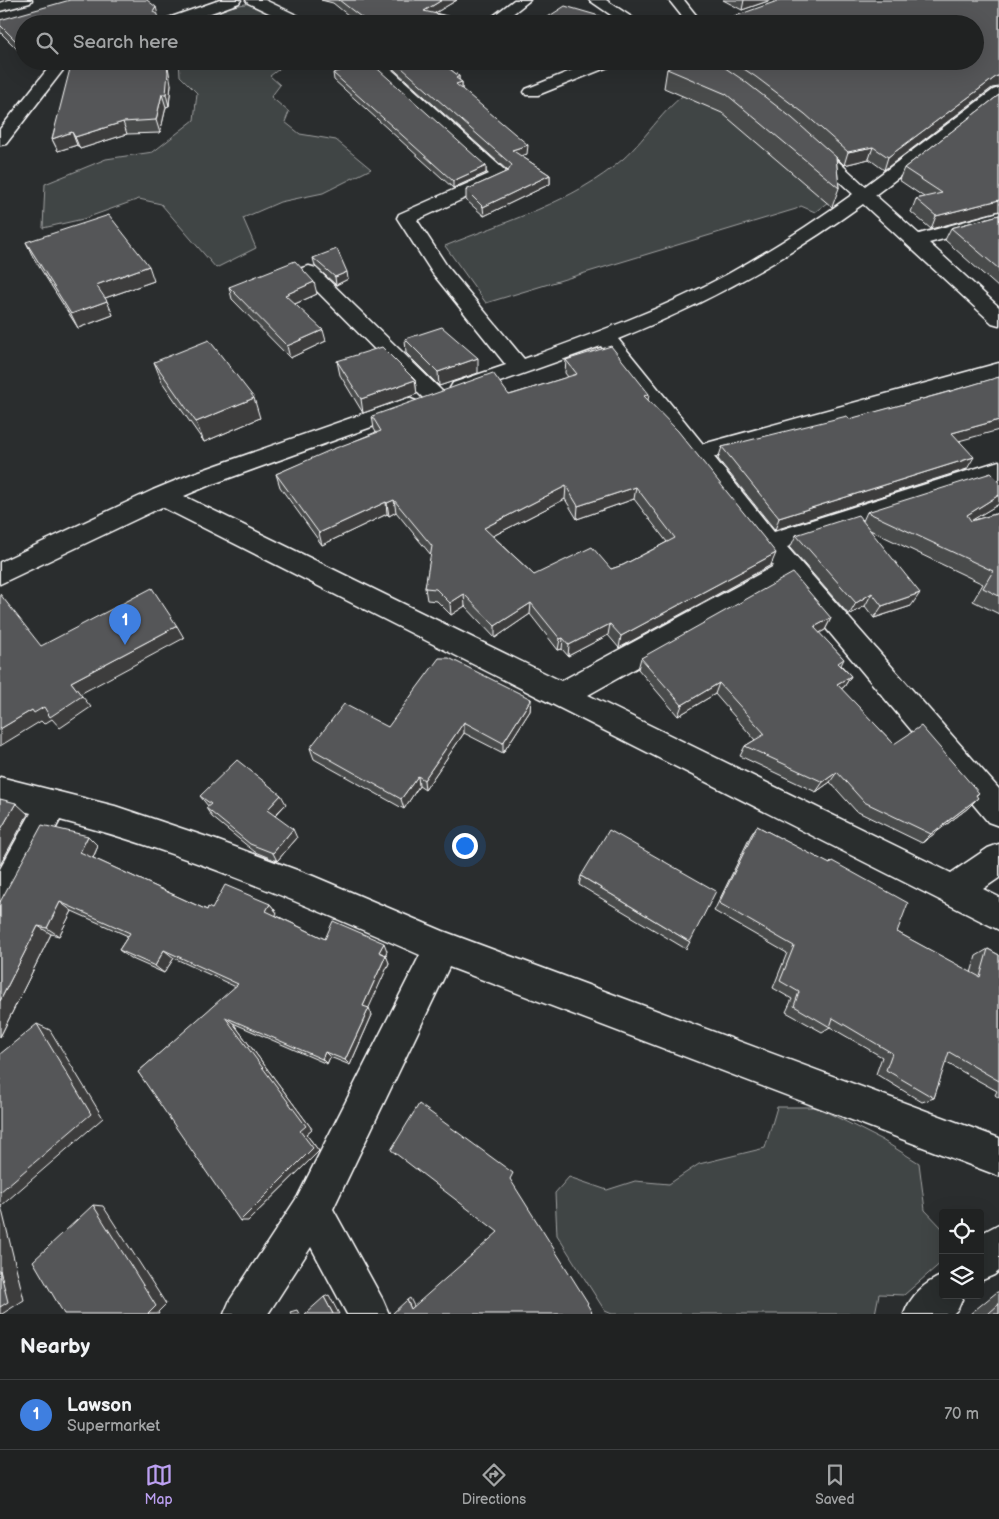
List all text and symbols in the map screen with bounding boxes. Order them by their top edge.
search box [15,15,984,70]
icon: search [33,29,61,57]
text: Search here [73,31,178,54]
pin: 1 [109,604,141,645]
your location [452,833,478,859]
map controls [939,1209,984,1299]
button: locate [939,1209,984,1254]
button: layers [939,1254,984,1299]
text: Nearby [20,1334,90,1359]
text: Lawson [67,1394,132,1417]
text: 1 [33,1405,39,1424]
text: 70 m [944,1405,979,1424]
text: Supermarket [67,1417,160,1436]
tab: Map [145,1461,173,1508]
tab: Directions [462,1461,526,1508]
tab: Saved [815,1461,854,1508]

